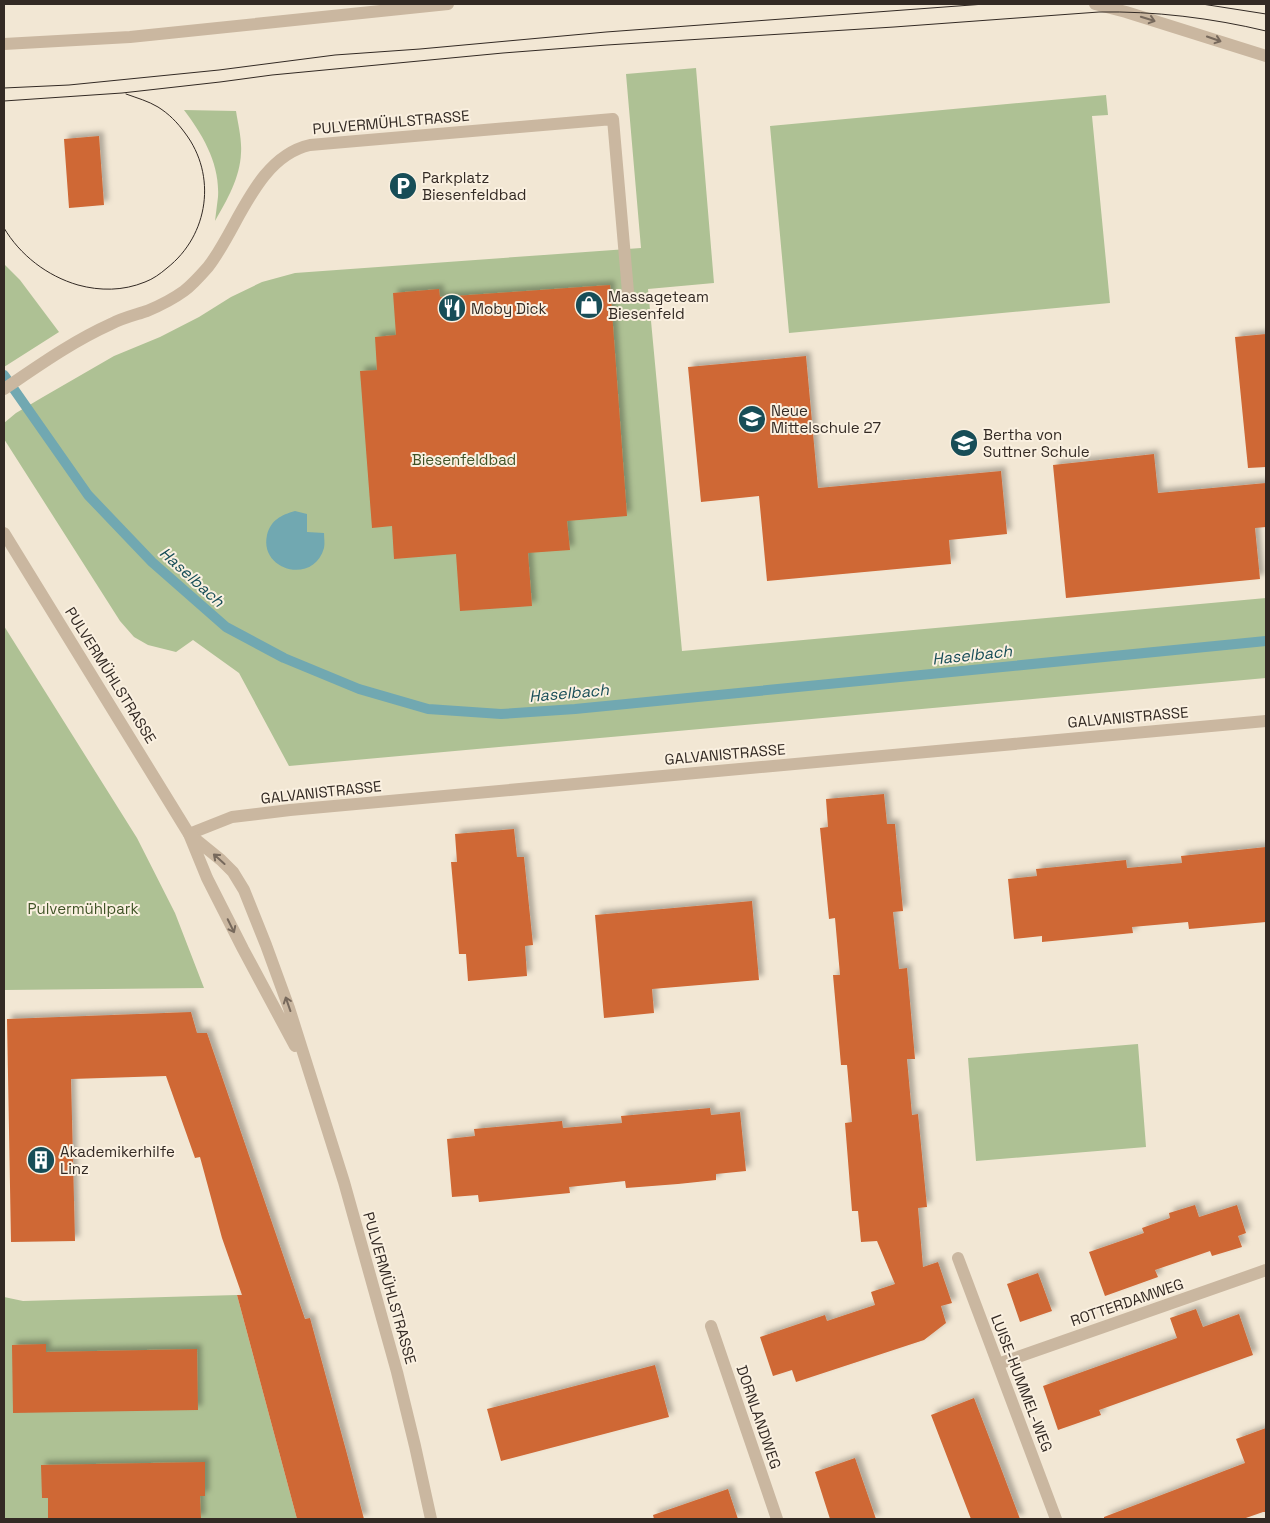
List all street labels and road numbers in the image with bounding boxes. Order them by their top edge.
street label: PULVERMÜHLSTRASSE [312,106,470,138]
street label: PULVERMÜHLSTRASSE [61,603,161,747]
street label: GALVANISTRASSE [1067,702,1189,732]
street label: GALVANISTRASSE [664,739,786,769]
street label: GALVANISTRASSE [260,776,382,808]
street label: PULVERMÜHLSTRASSE [359,1210,421,1366]
street label: ROTTERDAMWEG [1068,1274,1186,1330]
street label: LUISE-HUMMEL-WEG [987,1312,1057,1454]
street label: DORNLANDWEG [732,1363,786,1471]

